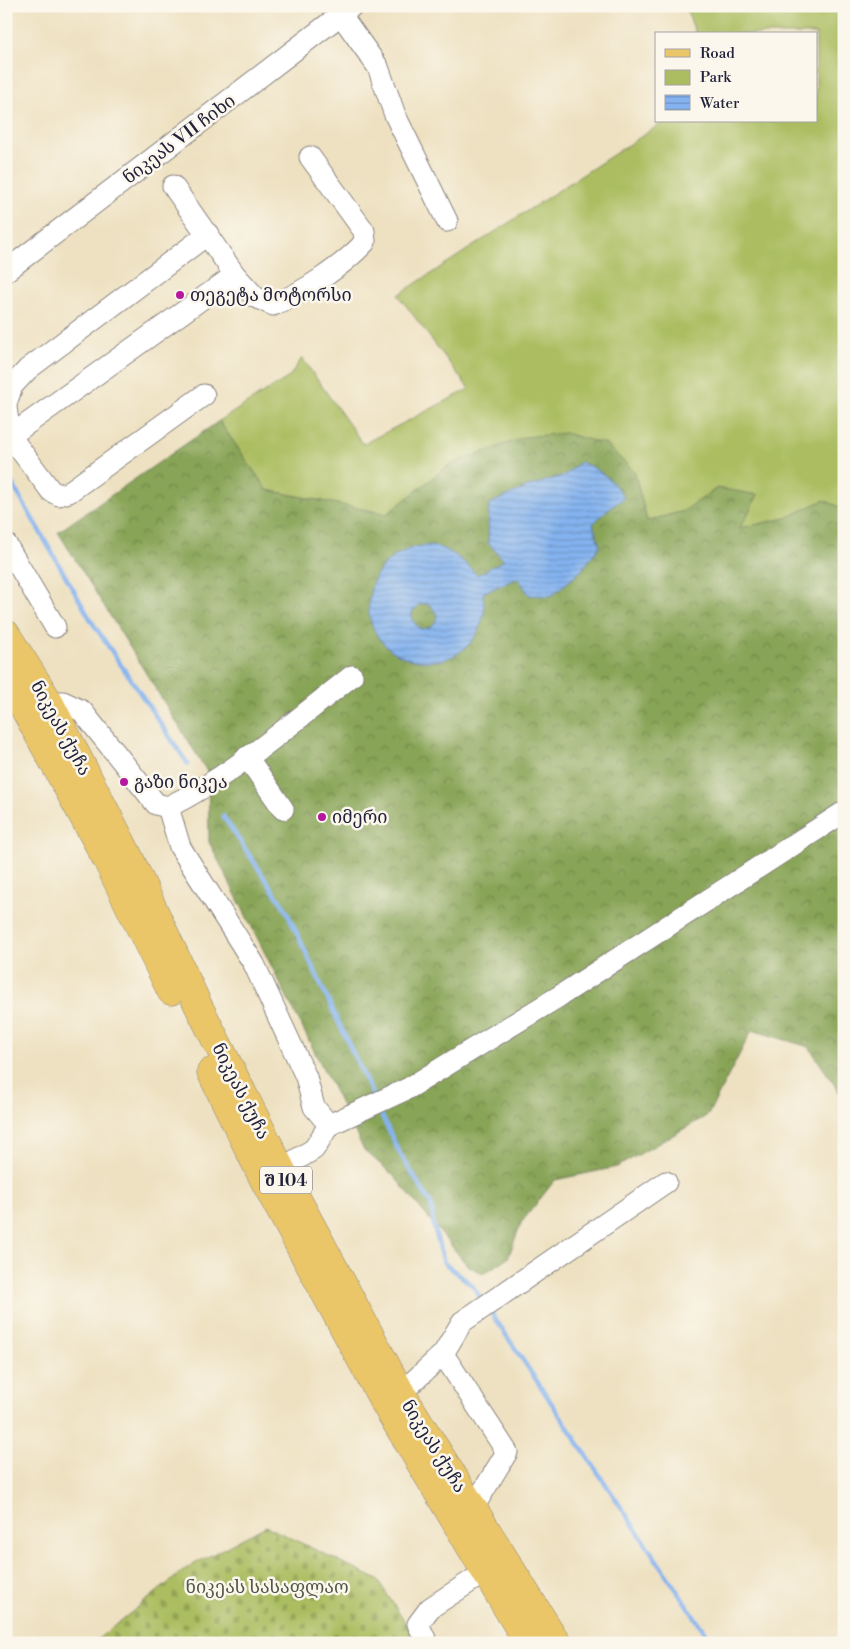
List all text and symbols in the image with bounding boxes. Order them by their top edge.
legend [655,32,818,122]
text: Road [700,44,735,63]
text: Park [700,68,732,87]
street label: ნიკეას VII ჩიხი [118,89,240,189]
text: Water [699,94,740,113]
place label: თეგეტა მოტორსი [190,284,352,307]
marker: თეგეტა მოტორსი [174,289,186,301]
street label: ნიკეას ქუჩა [25,677,96,780]
place label: გაზი ნიკეა [134,771,228,794]
marker: გაზი ნიკეა [118,776,130,788]
place label: იმერი [332,806,388,829]
marker: იმერი [316,811,328,823]
street label: ნიკეას ქუჩა [206,1039,275,1143]
road number: შ 104 [260,1166,312,1194]
street label: ნიკეას ქუჩა [396,1395,471,1497]
park label: ნიკეას სასაფლაო [185,1576,349,1599]

